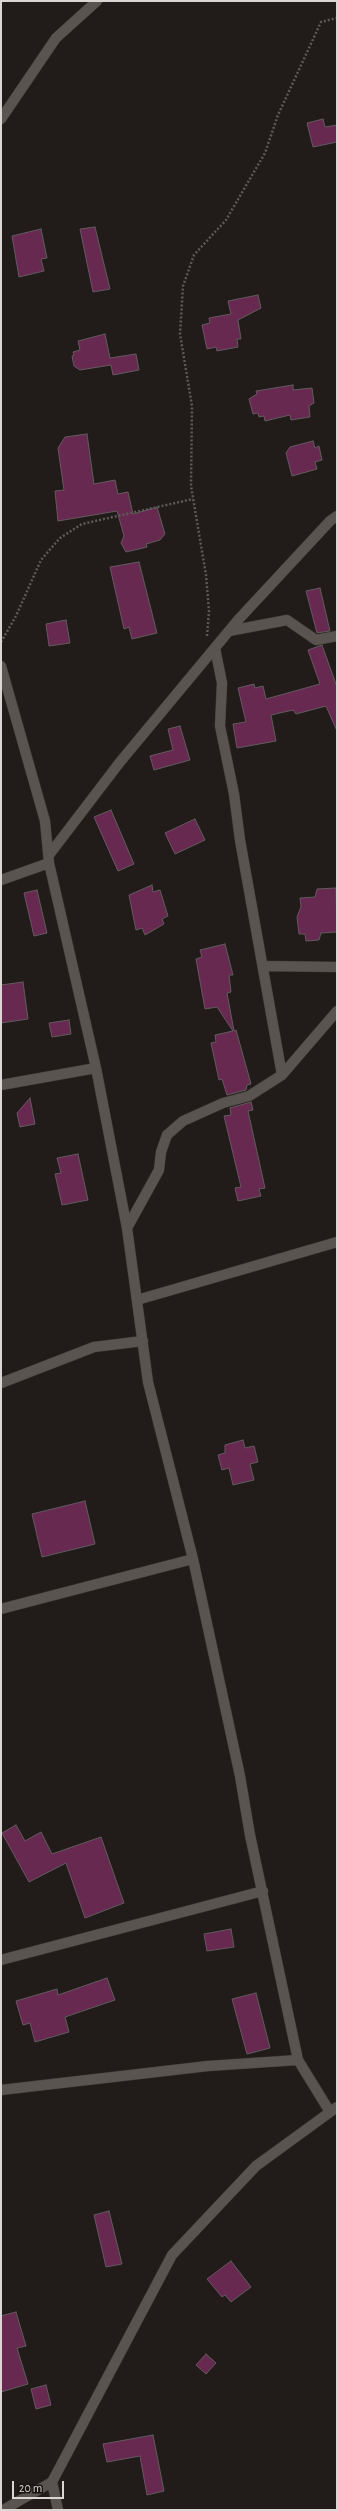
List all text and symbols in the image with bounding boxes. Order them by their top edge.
scale bar [14,2473,66,2499]
text: 20 m [19,2482,42,2494]

